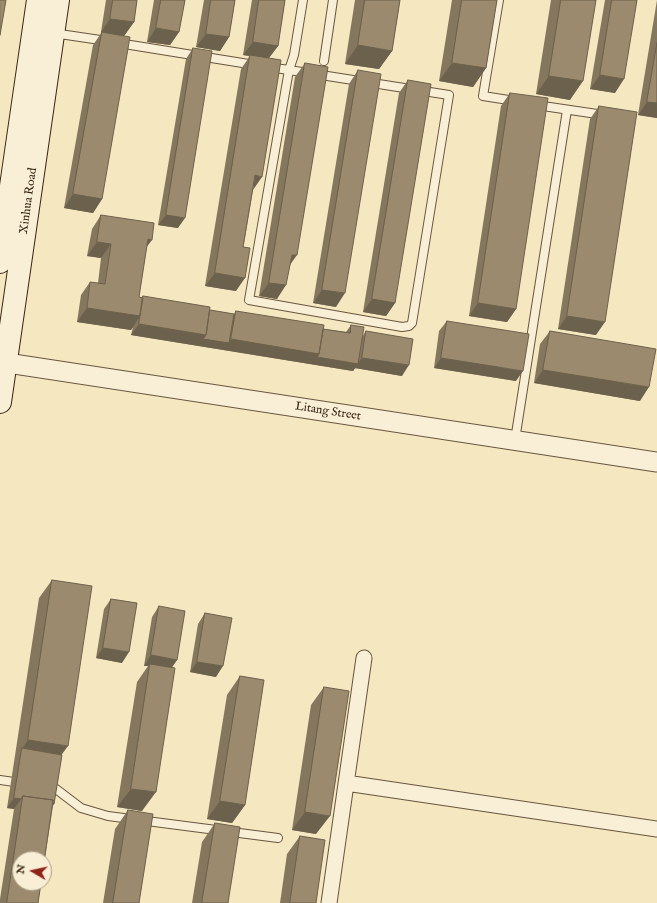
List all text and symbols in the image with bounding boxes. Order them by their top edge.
street label: Xinhua Road [17,167,41,235]
street label: Litang Street [294,400,362,424]
north arrow [12,851,52,891]
text: N [13,863,29,875]

